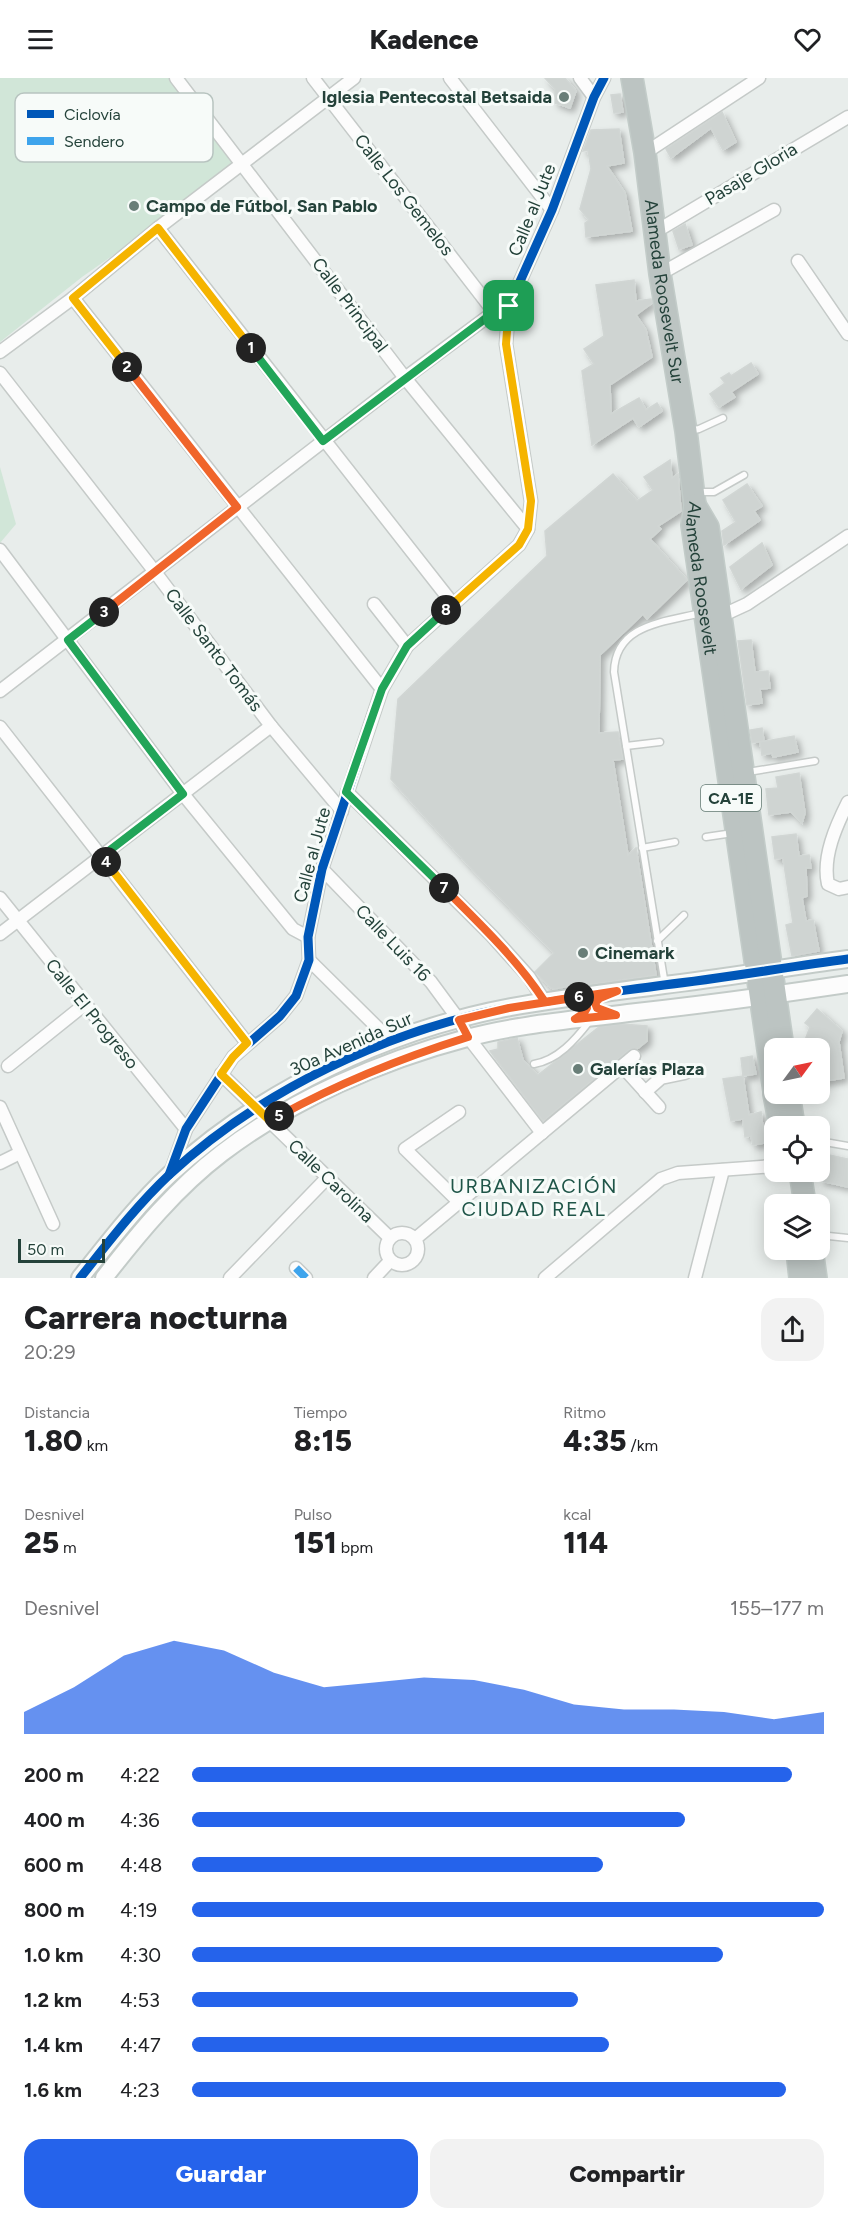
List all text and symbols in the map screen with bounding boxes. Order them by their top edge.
icon: menu [24,23,57,56]
text: Kadence [370,23,478,56]
icon: heart [791,23,824,56]
place label: Iglesia Pentecostal Betsaida [321,86,552,108]
marker: Iglesia Pentecostal Betsaida [557,90,571,104]
legend [15,93,213,162]
text: Ciclovía [64,105,121,124]
street label: Calle Los Gemelos [350,130,458,260]
text: Sendero [64,132,124,151]
street label: Pasaje Gloria [701,138,801,210]
street label: Calle al Jute [503,160,561,259]
place label: Campo de Fútbol, San Pablo [146,195,378,217]
street label: Alameda Roosevelt Sur [640,198,689,385]
marker: Campo de Fútbol, San Pablo [127,199,141,213]
street label: Calle Principal [307,253,393,357]
pin [483,280,534,331]
icon: arrive [492,289,525,322]
pin: 1 [236,333,266,363]
text: 1 [248,338,254,357]
pin: 2 [112,352,142,382]
text: 2 [122,357,132,376]
street label: Alameda Roosevelt [681,500,722,657]
street label: Calle Santo Tomás [161,584,267,716]
pin: 8 [431,595,461,625]
pin: 3 [89,597,119,627]
text: 8 [441,600,451,619]
text: 3 [100,602,108,621]
road number: CA-1E [701,785,761,811]
street label: Calle al Jute [289,805,335,905]
pin: 4 [91,847,121,877]
text: 4 [101,852,111,871]
pin: 7 [429,873,459,903]
text: 7 [440,878,448,897]
street label: Calle Luis 16 [351,900,435,986]
place label: Cinemark [595,942,675,964]
marker: Cinemark [576,946,590,960]
street label: Calle El Progreso [41,954,143,1074]
pin: 6 [564,982,594,1012]
text: 6 [574,987,584,1006]
street label: 30a Avenida Sur [286,1007,416,1081]
north arrow [764,1038,830,1104]
map controls [764,1038,830,1260]
place label: Galerías Plaza [590,1058,704,1080]
marker: Galerías Plaza [571,1062,585,1076]
pin: 5 [264,1101,294,1131]
text: 5 [274,1106,284,1125]
button: locate [764,1116,830,1182]
street label: Calle Carolina [284,1135,378,1227]
district label: URBANIZACIÓN CIUDAD REAL [450,1174,618,1221]
button: layers [764,1194,830,1260]
scale bar [18,1236,105,1264]
text: 50 m [27,1240,64,1259]
text: Carrera nocturna [24,1298,288,1337]
button: share [761,1298,824,1361]
text: 20:29 [24,1340,76,1364]
text: Distancia [24,1403,90,1422]
text: Tiempo [294,1403,347,1422]
text: Ritmo [563,1403,606,1422]
text: 1.80 [24,1422,83,1459]
text: 8:15 [294,1422,352,1459]
text: 4:35 [563,1422,627,1459]
text: km [83,1436,108,1455]
text: /km [627,1436,658,1455]
text: Desnivel [24,1505,84,1524]
text: Pulso [294,1505,332,1524]
text: kcal [563,1505,591,1524]
text: 25 [24,1524,59,1561]
text: 151 [294,1524,337,1561]
text: 114 [563,1524,608,1561]
text: m [59,1538,77,1557]
text: bpm [337,1538,373,1557]
text: Desnivel [24,1596,99,1620]
text: 155–177 m [730,1596,824,1620]
text: 200 m [24,1763,84,1787]
text: 4:22 [120,1763,160,1787]
text: 400 m [24,1808,85,1832]
text: 4:36 [120,1808,160,1832]
text: 600 m [24,1853,84,1877]
text: 4:48 [120,1853,162,1877]
text: 800 m [24,1898,84,1922]
text: 4:19 [120,1898,157,1922]
text: 1.0 km [24,1943,83,1967]
text: 4:30 [120,1943,161,1967]
text: 1.2 km [24,1988,82,2012]
text: 4:53 [120,1988,160,2012]
text: 1.4 km [24,2033,83,2057]
text: 4:47 [120,2033,161,2057]
text: 1.6 km [24,2078,82,2102]
text: 4:23 [120,2078,160,2102]
button: Guardar [24,2139,418,2208]
button: Compartir [430,2139,824,2208]

